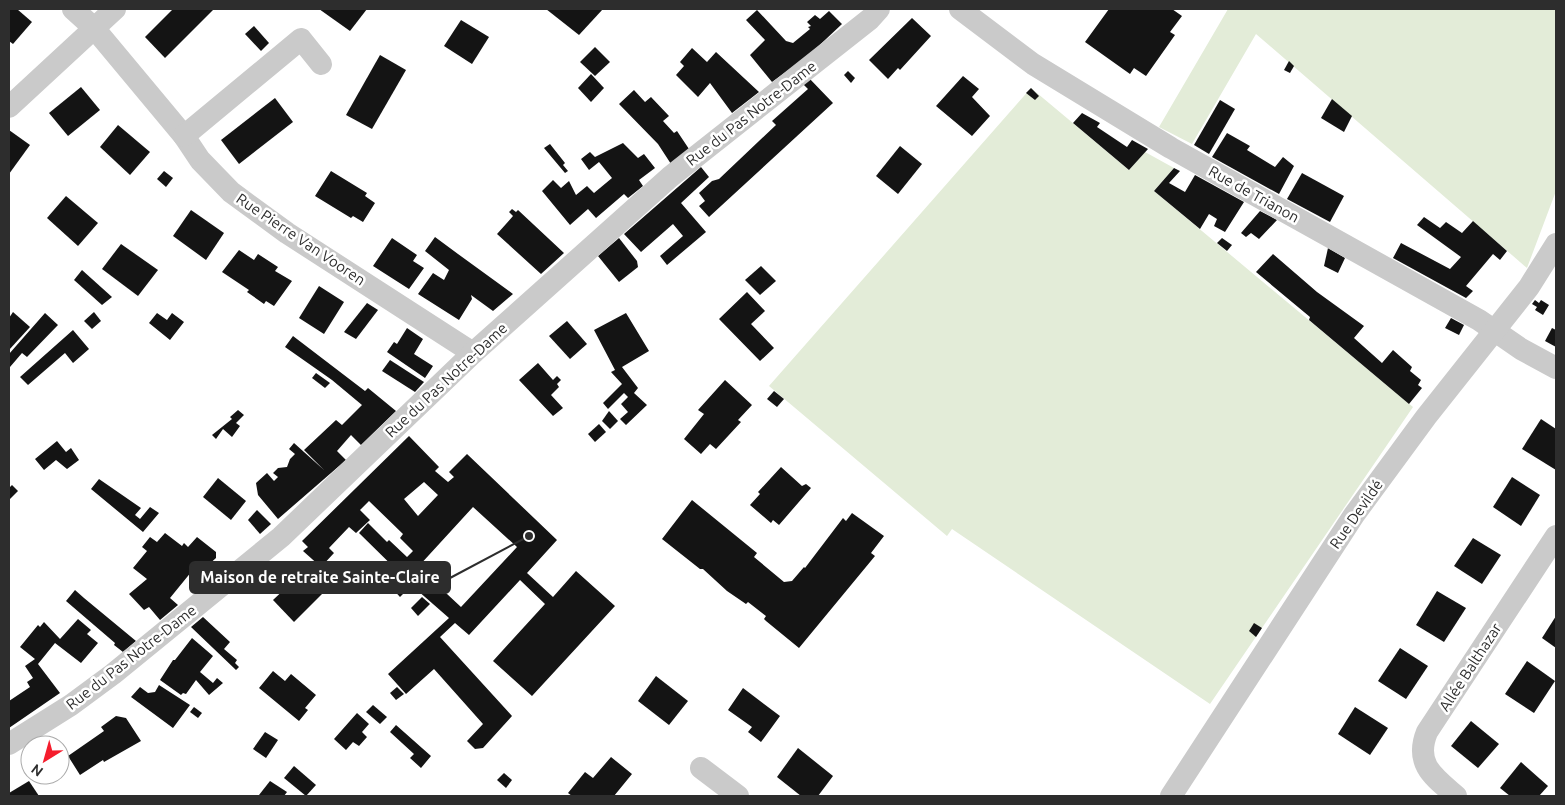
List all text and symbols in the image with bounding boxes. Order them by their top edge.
street label: Rue du Pas Notre-Dame [683,57,819,169]
street label: Rue de Trianon [1206,162,1302,226]
street label: Rue Pierre Van Vooren [233,190,369,288]
street label: Rue du Pas Notre-Dame [382,319,510,441]
street label: Rue Devildé [1326,476,1386,552]
callout: Maison de retraite Sainte-Claire [190,562,450,593]
text: Maison de retraite Sainte-Claire [200,568,440,586]
street label: Rue du Pas Notre-Dame [63,601,199,713]
street label: Allée Balthazar [1435,620,1505,714]
north arrow [20,735,70,785]
text: N [28,761,46,780]

